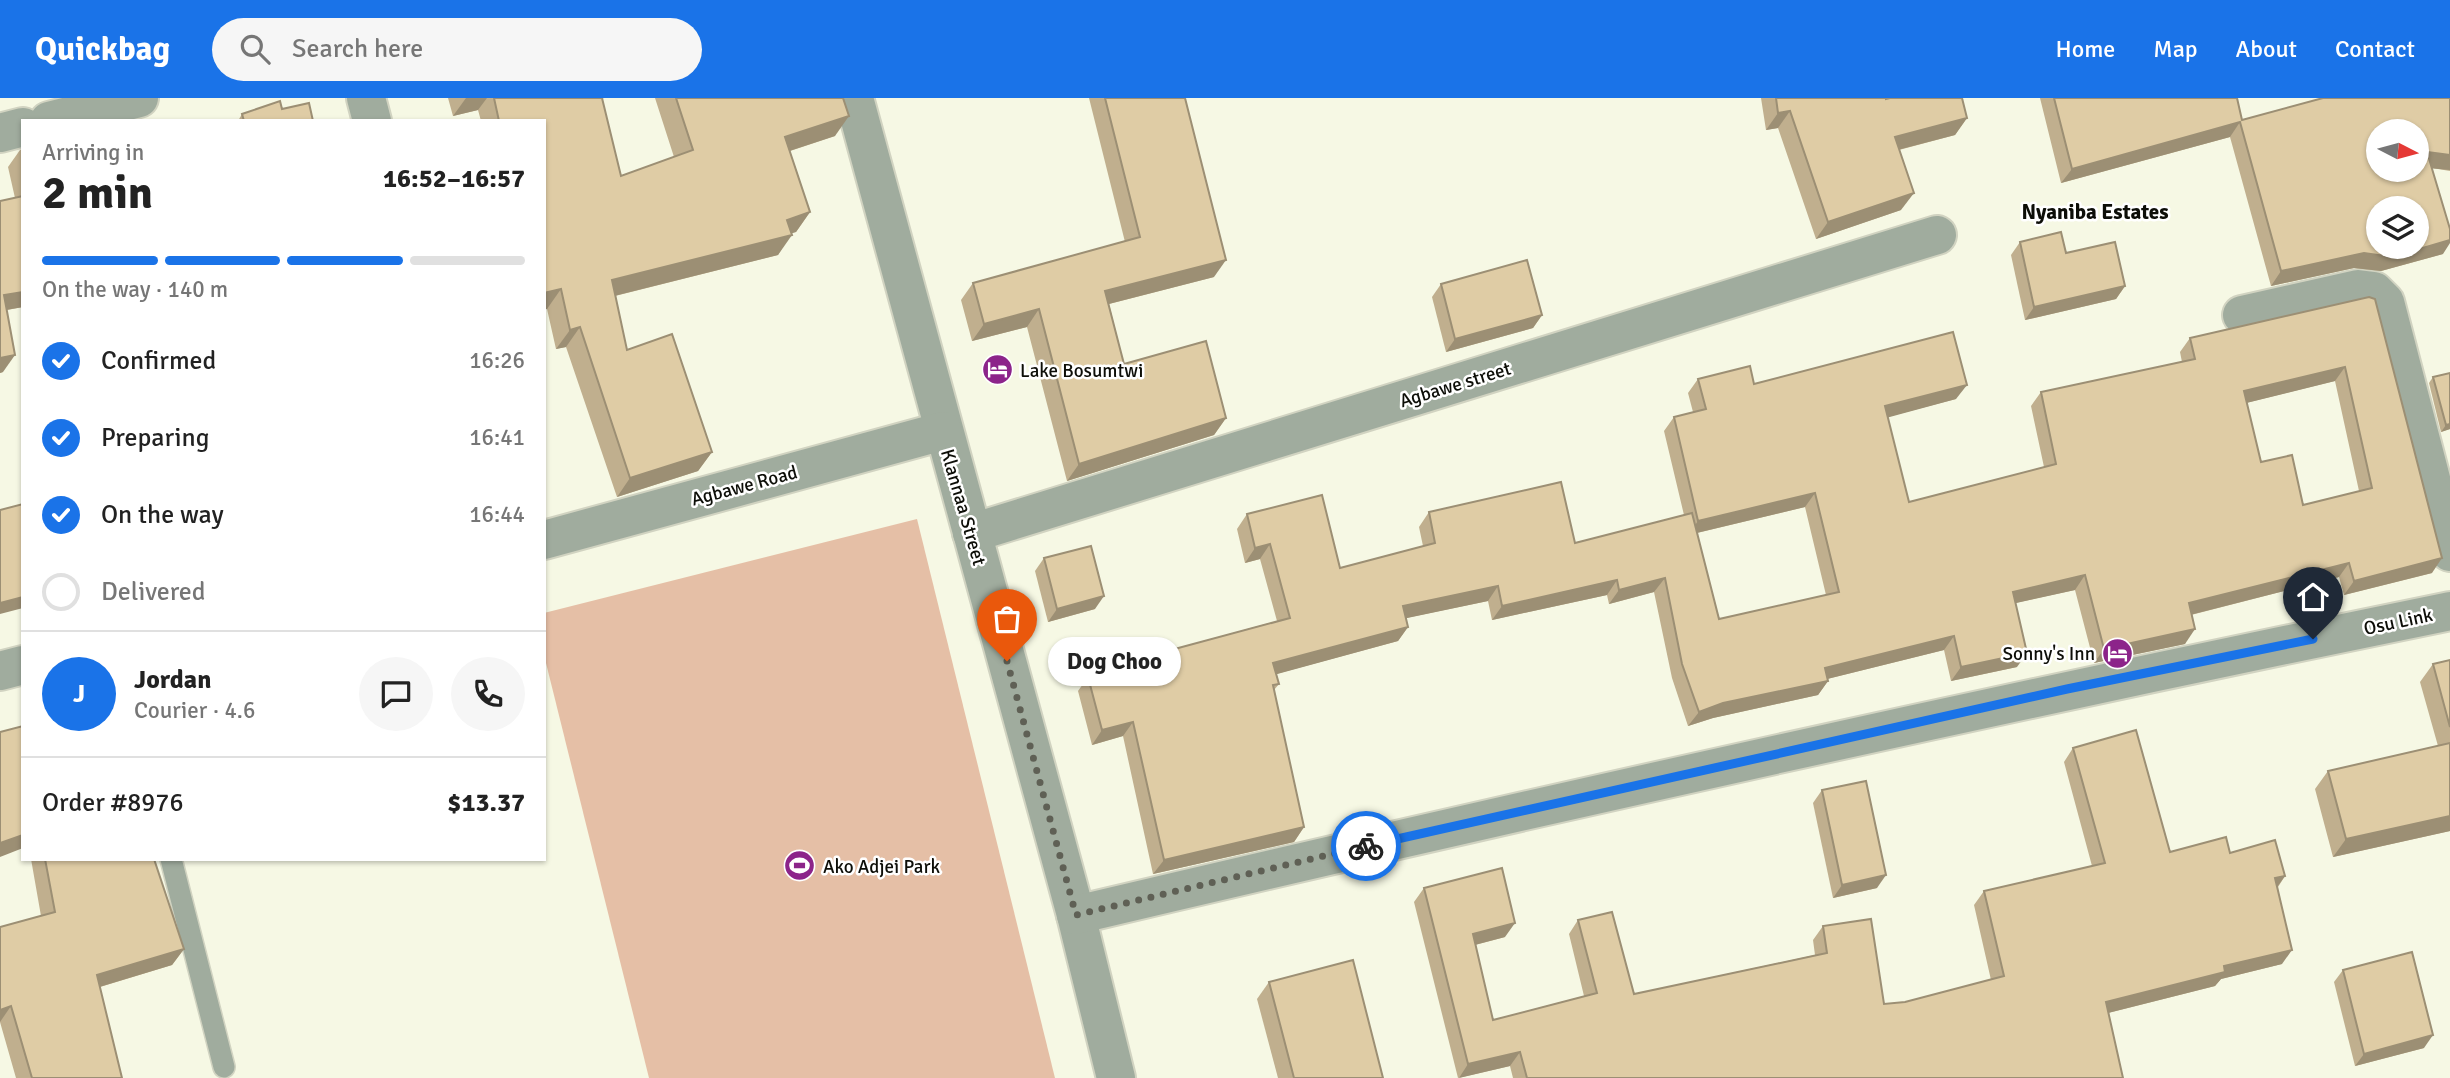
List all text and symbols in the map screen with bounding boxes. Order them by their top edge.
search box [212,18,702,81]
text: Quickbag [35,29,170,70]
icon: search [236,30,274,68]
text: Search here [292,33,423,65]
text: Home [2055,34,2115,64]
text: Map [2153,34,2198,64]
text: About [2236,34,2297,64]
text: Contact [2335,34,2415,64]
north arrow [2366,119,2429,182]
map controls [2366,119,2429,259]
text: Arriving in [42,138,144,167]
text: 16:52–16:57 [383,163,525,195]
text: 2 min [42,165,153,221]
button: layers [2366,196,2429,259]
district label: Nyaniba Estates [2021,199,2169,225]
text: On the way · 140 m [42,275,228,304]
icon: check [42,342,80,380]
text: Confirmed [101,345,216,377]
text: 16:26 [469,346,525,375]
hotel icon: Lake Bosumtwi [980,353,1014,387]
street label: Agbawe street [1397,357,1514,413]
place label: Lake Bosumtwi [1020,359,1143,383]
icon: check [42,419,80,457]
text: Preparing [101,422,209,454]
text: 16:41 [469,423,525,452]
street label: Klannaa Street [935,446,991,569]
street label: Agbawe Road [689,460,800,512]
icon: check [42,496,80,534]
text: On the way [101,499,224,531]
text: 16:44 [469,500,525,529]
pin [2283,567,2343,639]
text: Delivered [101,576,206,608]
icon: home [2294,578,2332,616]
pin [977,589,1037,661]
icon: bag [988,600,1026,638]
street label: Osu Link [2361,603,2435,641]
callout: Dog Choo [1049,636,1182,686]
hotel icon: Sonny's Inn [2101,636,2135,670]
place label: Sonny's Inn [2003,642,2095,666]
text: Dog Choo [1067,647,1162,676]
button: chat [359,657,433,731]
button: phone [451,657,525,731]
text: Jordan [134,664,211,696]
text: J [73,678,85,710]
text: Courier · 4.6 [134,696,255,725]
text: Order #8976 [42,787,183,819]
text: $13.37 [447,787,525,819]
courier [1331,811,1401,881]
icon: bike [1347,827,1385,865]
sports icon: Ako Adjei Park [783,849,817,883]
place label: Ako Adjei Park [823,855,940,879]

